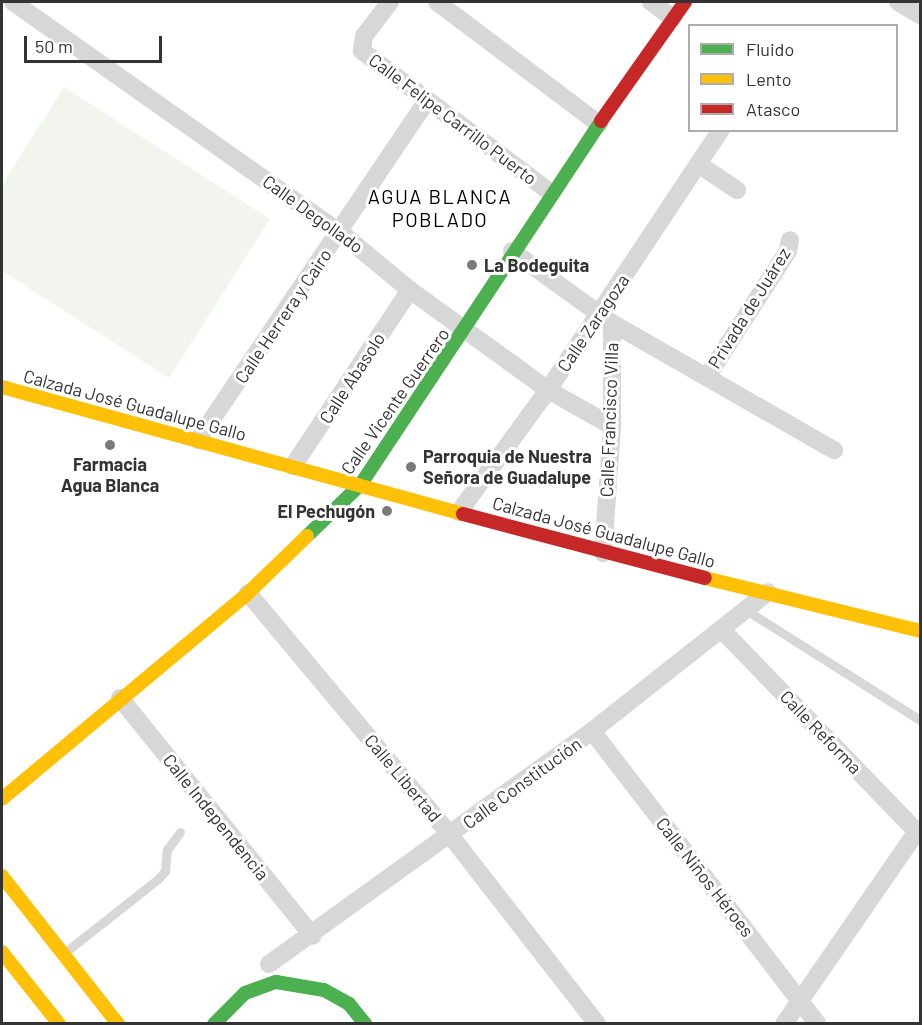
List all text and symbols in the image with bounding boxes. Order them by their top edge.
scale bar [27,24,165,62]
legend [688,24,898,132]
text: 50 m [35,35,73,57]
text: Fluido [746,38,794,60]
street label: Calle Felipe Carrillo Puerto [365,49,541,189]
text: Lento [746,68,792,90]
text: Atasco [746,98,800,120]
street label: Calle Degollado [259,170,367,258]
district label: AGUA BLANCA POBLADO [368,184,512,231]
street label: Privada de Juárez [703,244,795,372]
street label: Calle Herrera y Cairo [230,245,336,387]
place label: La Bodeguita [484,254,589,276]
marker: La Bodeguita [465,258,479,272]
street label: Calle Zaragoza [552,270,634,376]
street label: Calle Vicente Guerrero [336,324,454,478]
street label: Calle Abasolo [315,329,389,427]
street label: Calle Francisco Villa [596,342,622,498]
street label: Calzada José Guadalupe Gallo [21,365,249,445]
marker: Farmacia Agua Blanca [103,438,117,452]
place label: Parroquia de Nuestra Señora de Guadalupe [423,446,592,488]
place label: Farmacia Agua Blanca [61,454,159,496]
marker: Parroquia de Nuestra Señora de Guadalupe [404,460,418,474]
street label: Calzada José Guadalupe Gallo [490,492,718,572]
place label: El Pechugón [277,500,375,522]
marker: El Pechugón [380,504,394,518]
street label: Calle Reforma [776,686,866,778]
street label: Calle Libertad [360,730,446,826]
street label: Calle Constitución [459,733,585,833]
street label: Calle Independencia [158,749,274,885]
street label: Calle Niños Héroes [652,813,758,941]

